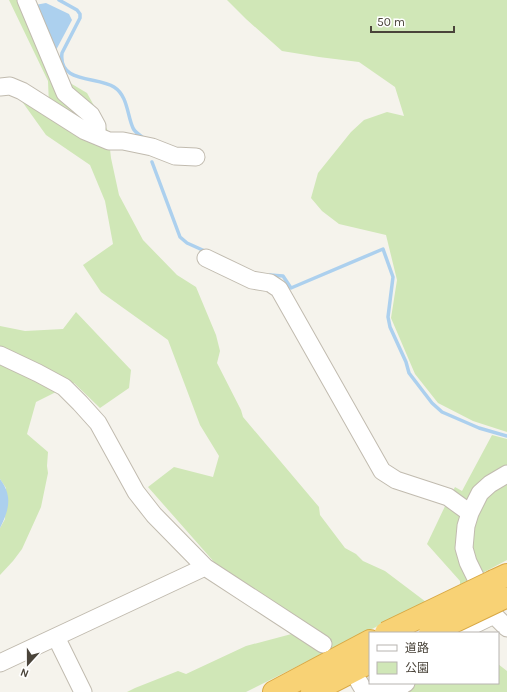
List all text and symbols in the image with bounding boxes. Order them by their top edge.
scale bar [371,8,454,34]
text: 50 m [377,15,405,29]
legend [369,632,499,684]
text: 道路 [405,641,429,655]
north arrow [8,644,48,684]
text: 公園 [405,661,429,675]
text: N [19,665,31,680]

